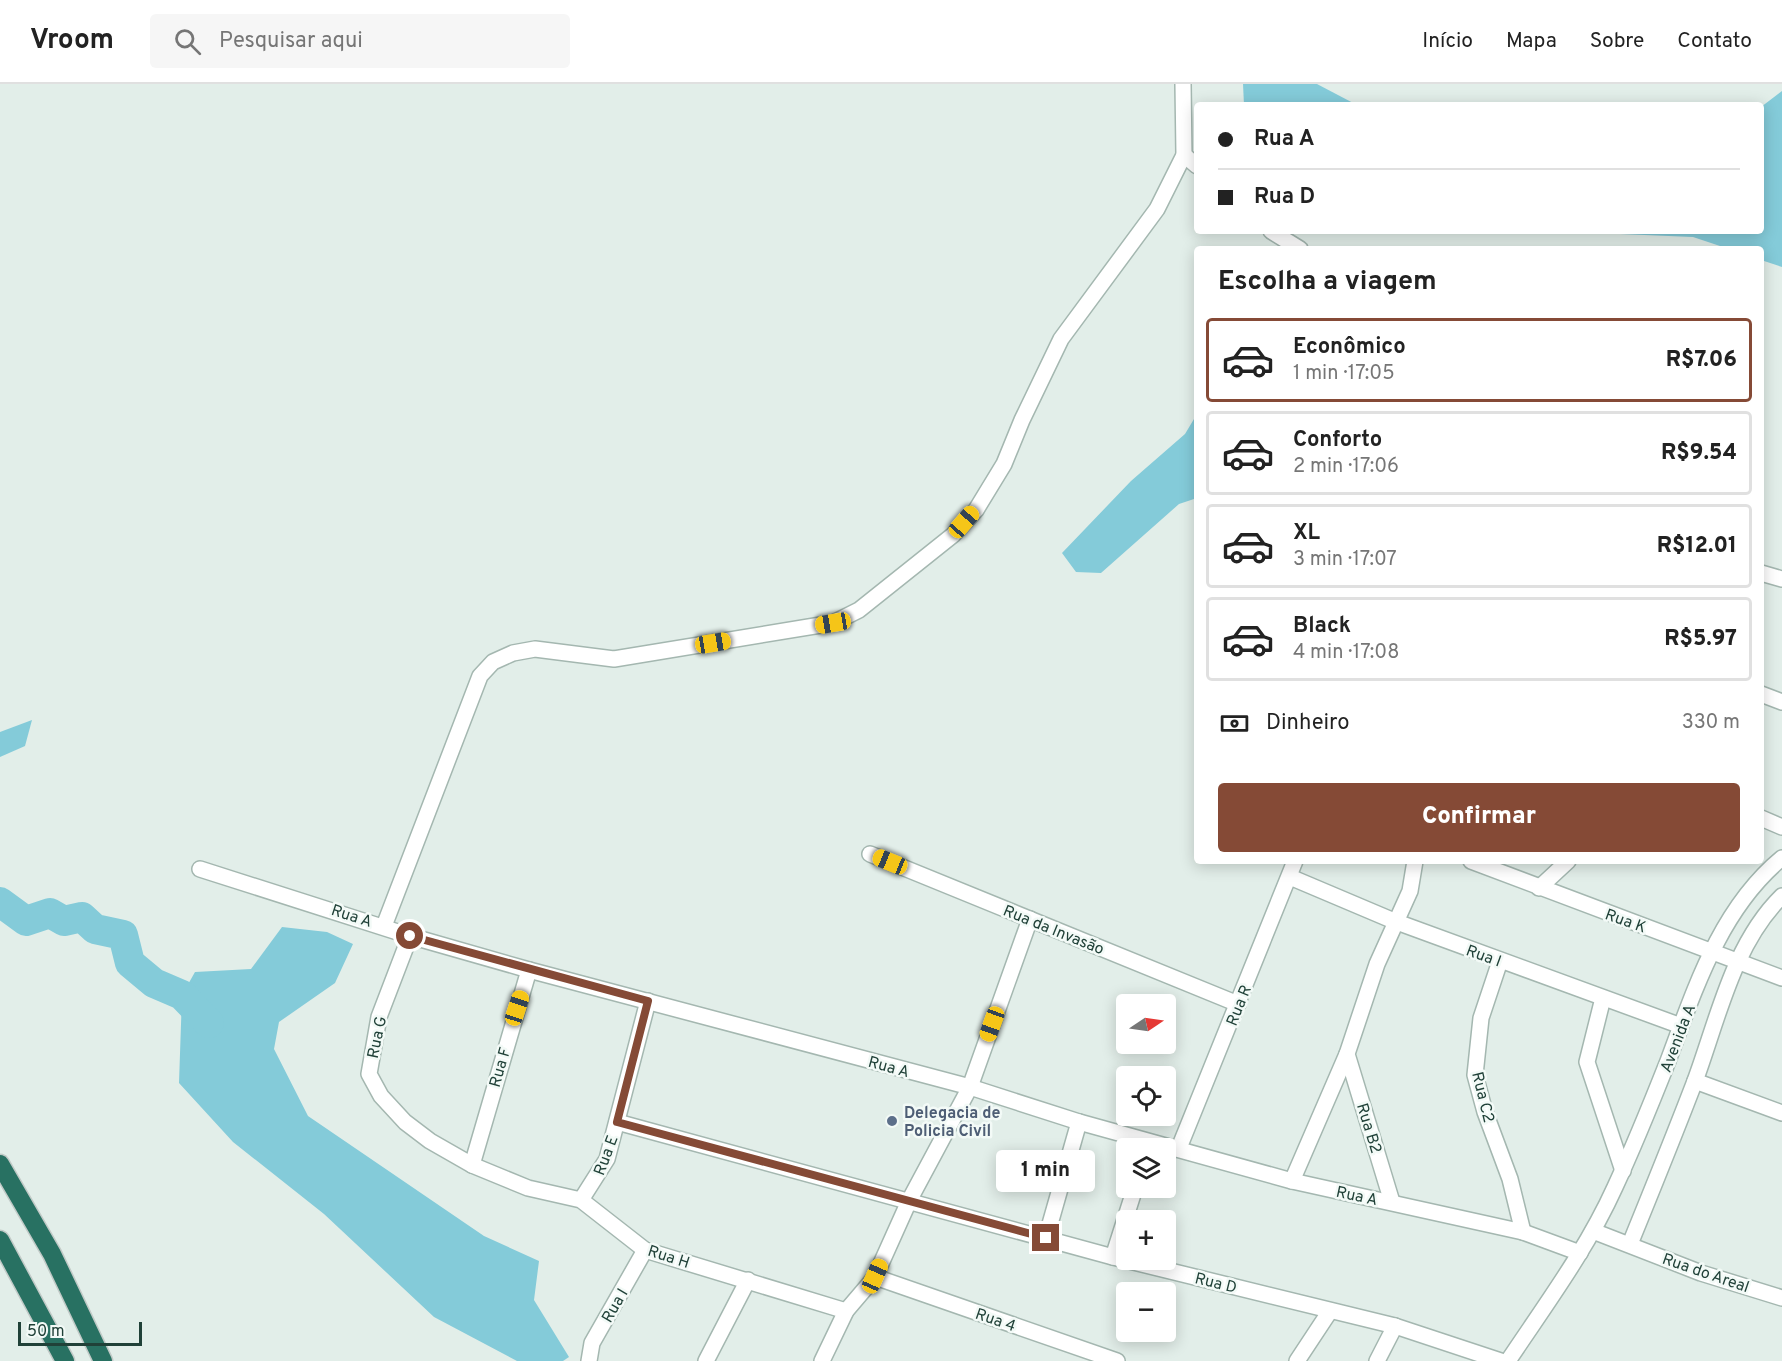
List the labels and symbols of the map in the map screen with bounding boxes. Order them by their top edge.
car [945,503,983,541]
car [814,611,852,635]
car [694,631,732,655]
car [870,847,910,877]
street label: Rua A [328,901,375,933]
street label: Rua da Invasão [1000,901,1107,960]
street label: Rua K [1602,905,1649,939]
route start [396,922,423,949]
street label: Rua I [1463,941,1504,972]
street label: Rua R [1223,982,1257,1029]
car [503,988,531,1028]
north arrow [1116,994,1176,1054]
street label: Avenida A [1657,1002,1701,1076]
car [977,1004,1007,1044]
street label: Rua G [364,1014,392,1060]
street label: Rua F [486,1045,516,1090]
street label: Rua A [866,1053,911,1083]
street label: Rua C2 [1466,1070,1498,1125]
street label: Rua B2 [1351,1101,1385,1156]
place label: Delegacia de Policia Civil [904,1104,1000,1142]
marker: Delegacia de Policia Civil [885,1114,899,1128]
street label: Rua E [590,1133,624,1179]
callout: 1 min [996,1151,1096,1193]
street label: Rua A [1334,1183,1379,1211]
route end [1032,1224,1059,1251]
street label: Rua H [645,1242,692,1274]
street label: Rua do Areal [1659,1250,1751,1298]
car [859,1256,891,1296]
street label: Rua D [1192,1269,1239,1299]
street label: Rua I [598,1285,633,1327]
street label: Rua 4 [972,1305,1018,1337]
scale bar [18,1319,142,1346]

